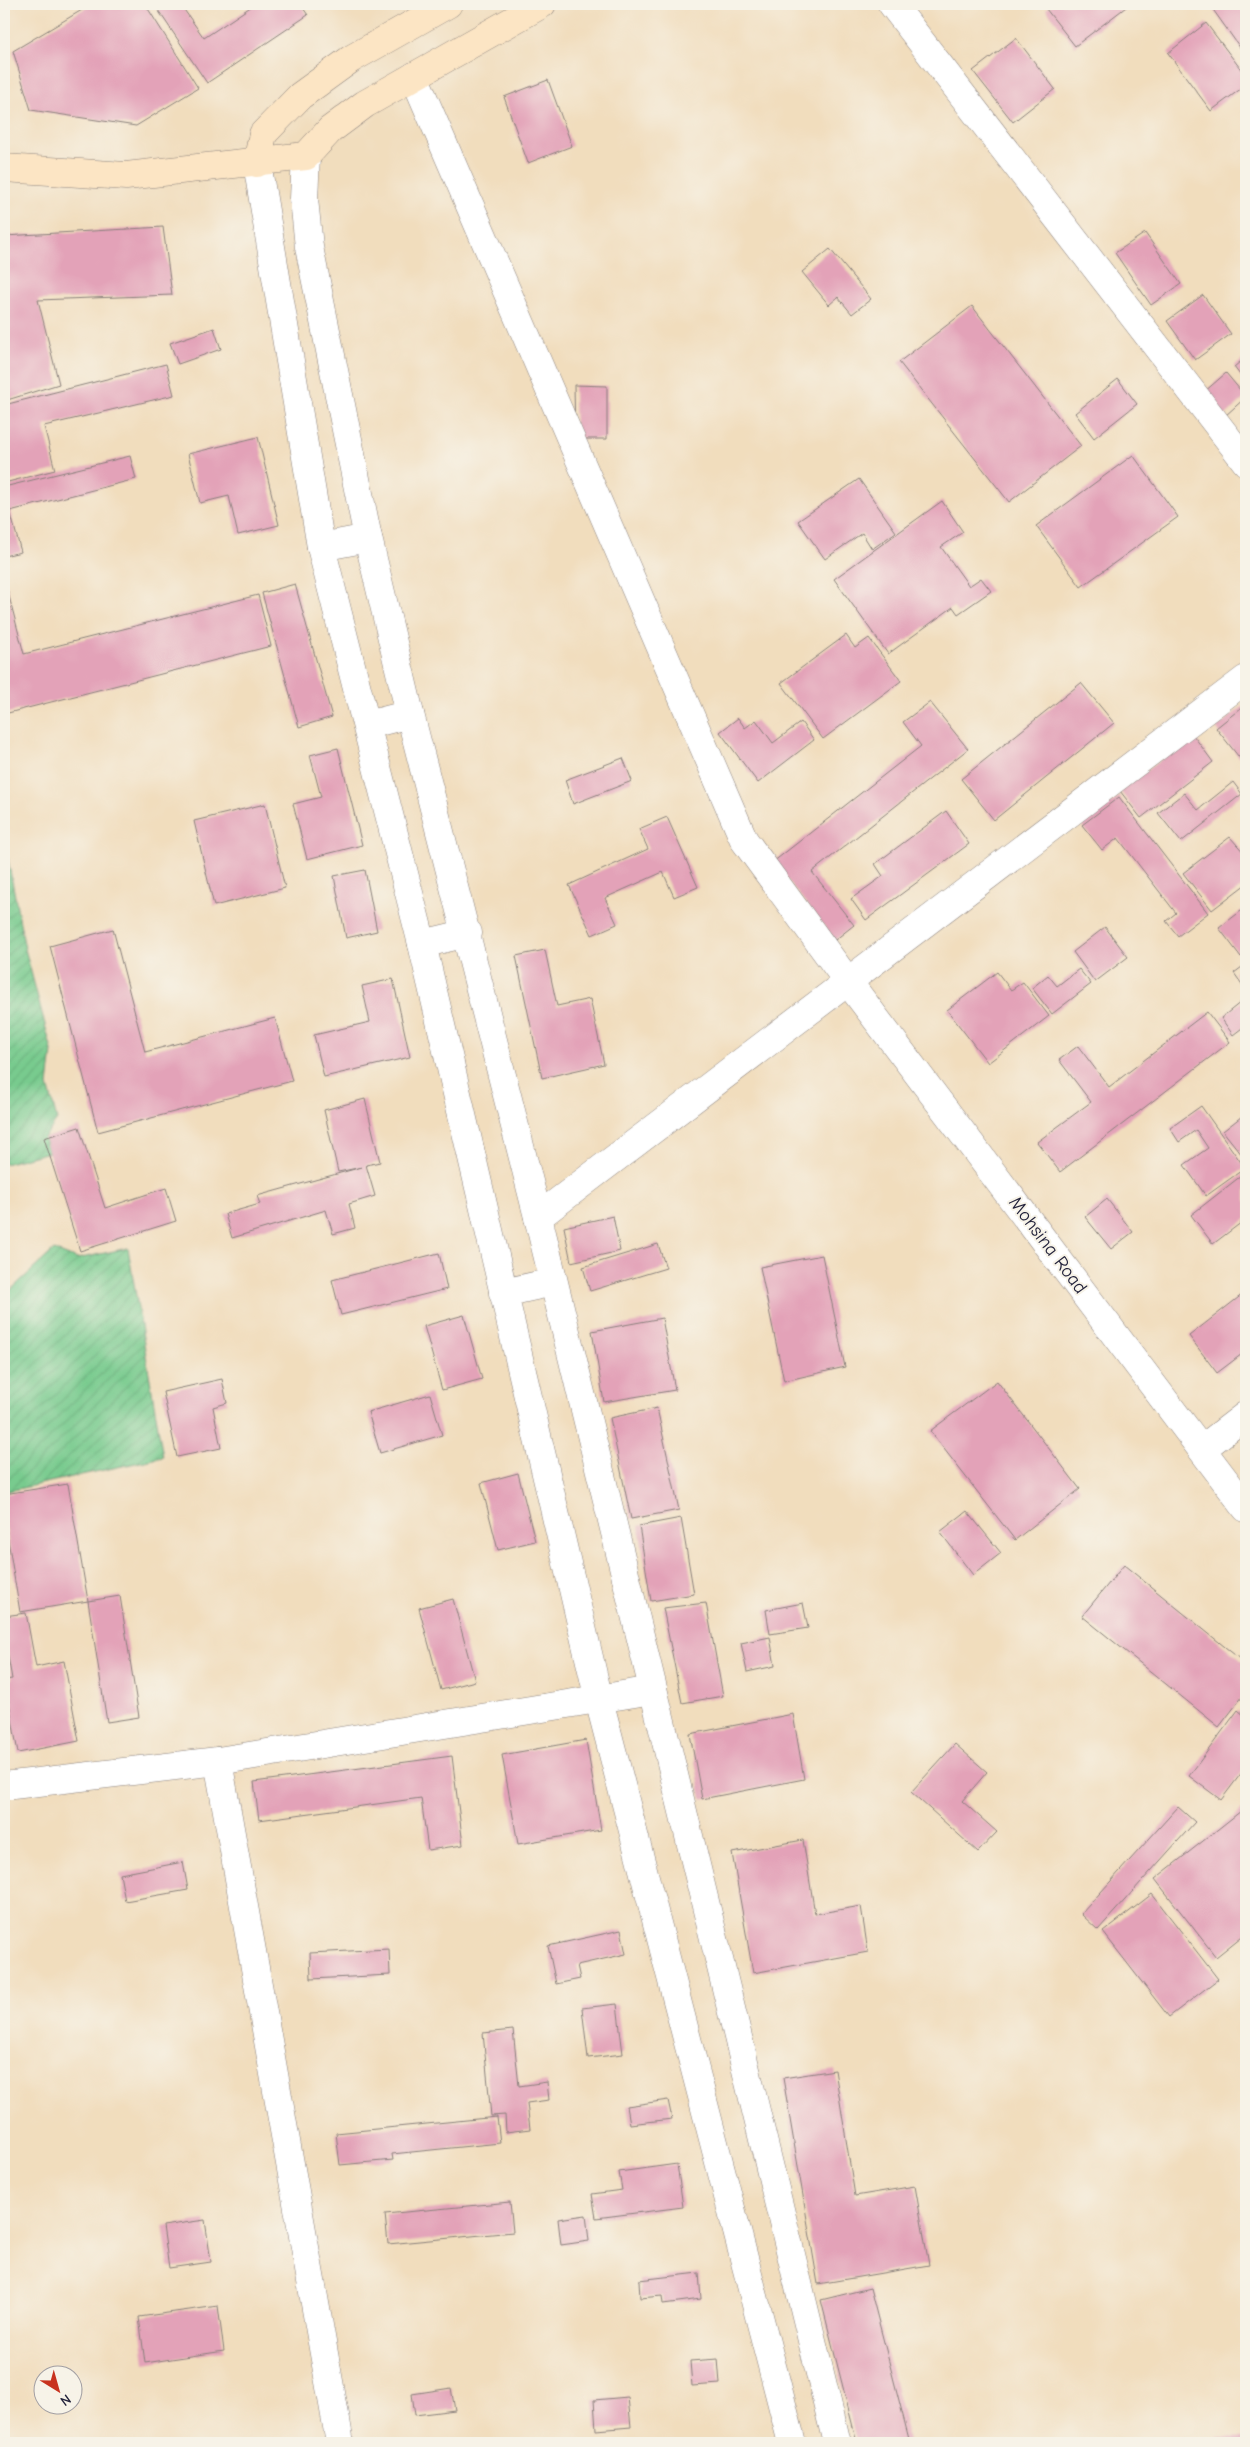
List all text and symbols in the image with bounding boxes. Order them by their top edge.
street label: Mohsina Road [1004,1192,1092,1298]
north arrow [32,2364,82,2414]
text: N [57,2390,74,2410]

